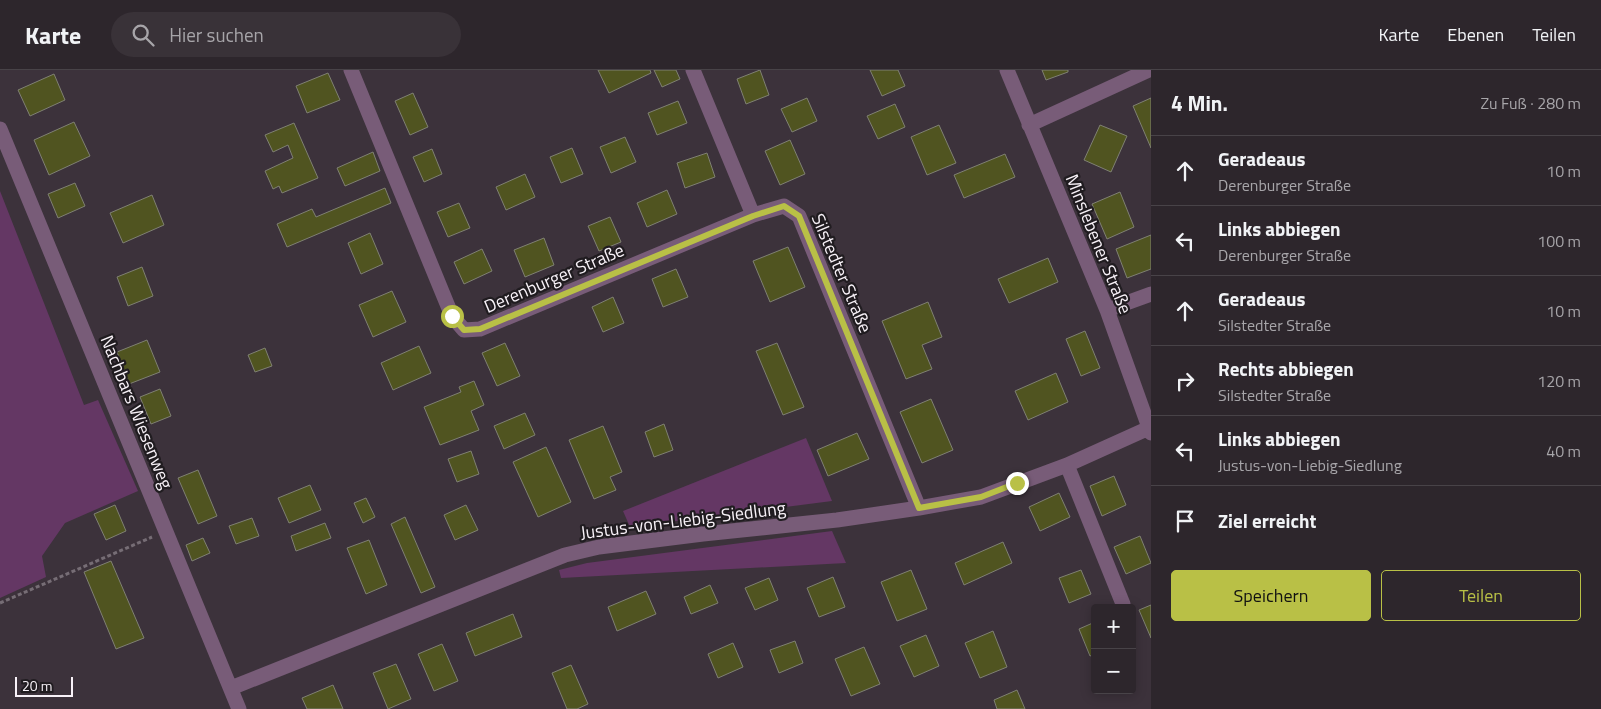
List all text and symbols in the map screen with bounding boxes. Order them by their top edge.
search box [111,12,461,57]
text: Karte [25,17,81,53]
text: Hier suchen [169,20,264,49]
icon: search [129,21,157,49]
text: Karte [1378,21,1419,48]
text: Ebenen [1447,21,1504,48]
text: Teilen [1532,21,1576,48]
text: 4 Min. [1171,87,1228,119]
text: Zu Fuß · 280 m [1480,91,1581,115]
text: Geradeaus [1218,144,1305,173]
icon: ahead [1171,157,1199,185]
text: 10 m [1546,159,1581,183]
street label: Minslebener Straße [1059,170,1139,318]
text: Derenburger Straße [1218,173,1351,197]
street label: Silstedter Straße [805,209,879,337]
text: Links abbiegen [1218,214,1341,243]
icon: left [1171,227,1199,255]
text: 100 m [1537,229,1581,253]
street label: Derenburger Straße [480,236,628,320]
text: Derenburger Straße [1218,243,1351,267]
text: Geradeaus [1218,284,1305,313]
icon: ahead [1171,297,1199,325]
text: 10 m [1546,299,1581,323]
route start [441,305,464,328]
text: Silstedter Straße [1218,313,1331,337]
street label: Nachbars Wiesenweg [94,331,180,493]
text: Rechts abbiegen [1218,354,1354,383]
icon: right [1171,367,1199,395]
text: 120 m [1537,369,1581,393]
text: Silstedter Straße [1218,383,1331,407]
text: Links abbiegen [1218,424,1341,453]
icon: left [1171,437,1199,465]
text: 40 m [1546,439,1581,463]
text: Justus-von-Liebig-Siedlung [1218,453,1402,477]
route end [1006,472,1029,495]
street label: Justus-von-Liebig-Siedlung [579,494,787,546]
text: Ziel erreicht [1218,506,1316,535]
icon: arrive [1171,507,1199,535]
button: Speichern [1171,570,1371,621]
button: Teilen [1381,570,1581,621]
map controls [1091,604,1136,694]
button: + [1091,604,1136,649]
button: − [1091,649,1136,694]
scale bar [15,674,72,697]
text: 20 m [22,675,52,696]

